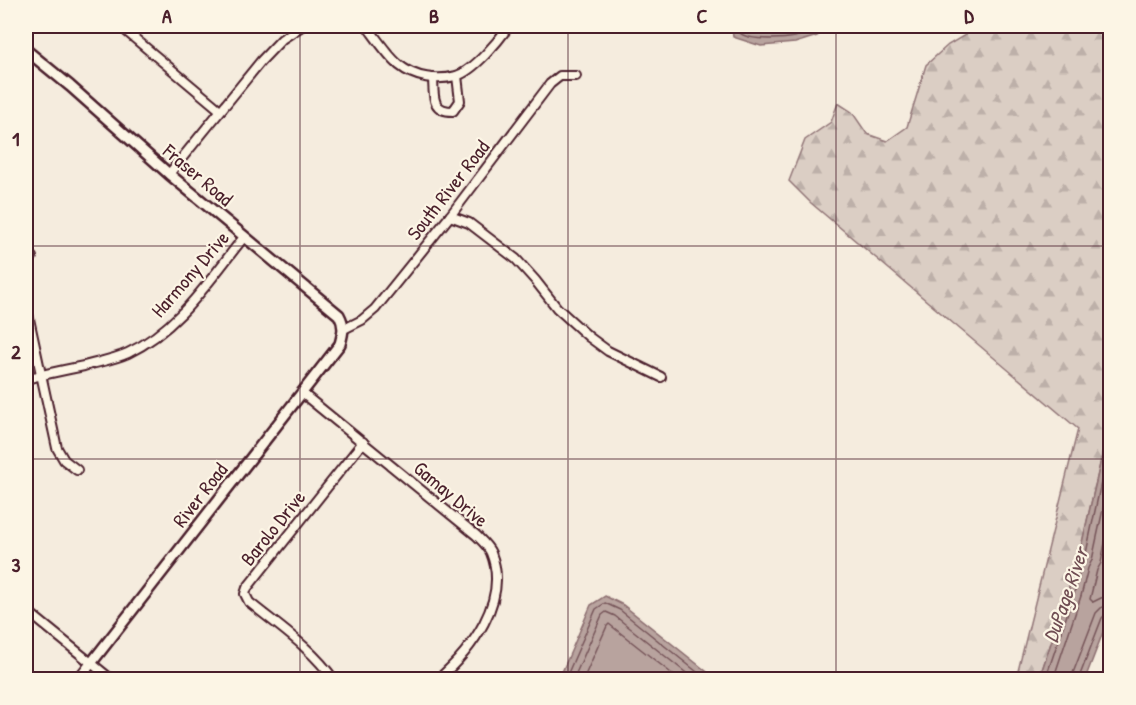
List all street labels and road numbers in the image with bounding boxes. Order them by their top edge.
street label: South River Road [400,134,495,245]
street label: Fraser Road [157,137,239,212]
street label: Harmony Drive [145,225,235,323]
street label: Gamay Drive [408,454,494,533]
street label: River Road [166,457,233,532]
street label: Barolo Drive [234,484,311,571]

